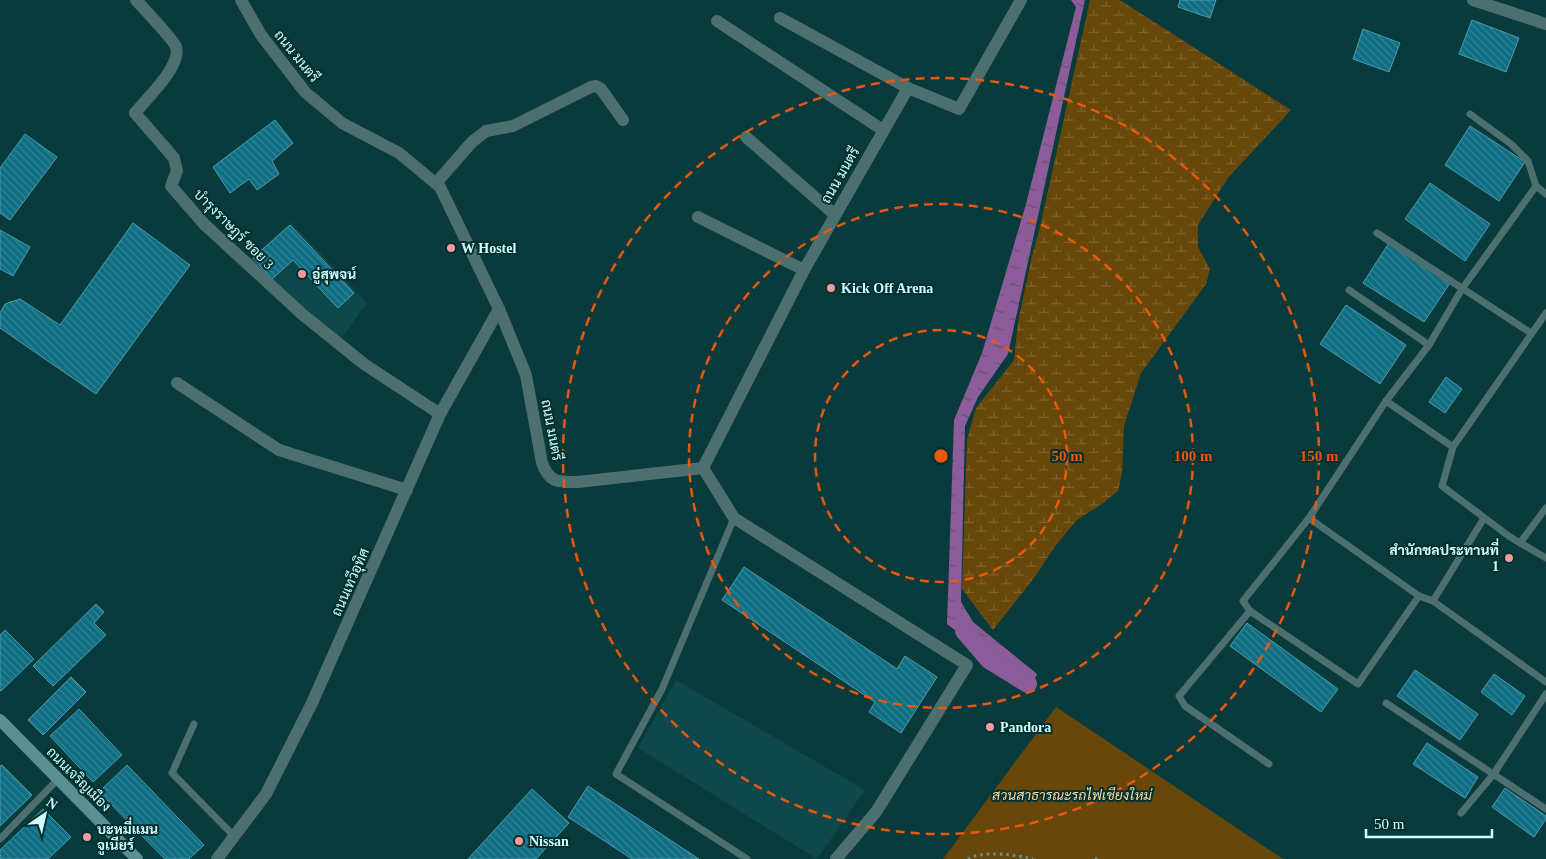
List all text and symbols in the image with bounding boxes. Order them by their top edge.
street label: ถนน มนตรี [271,26,324,85]
street label: ถนน มนตรี [817,143,863,206]
street label: บำรุงราษฏร์ ซอย 3 [189,185,278,274]
place label: W Hostel [461,241,516,256]
marker: W Hostel [445,242,457,254]
place label: อู่สุพจน์ [312,265,357,285]
marker: อู่สุพจน์ [296,268,308,280]
place label: Kick Off Arena [841,281,933,296]
marker: Kick Off Arena [825,282,837,294]
street label: ถนน มนตรี [538,398,567,462]
centre of rings [932,447,950,465]
text: 50 m [1051,448,1083,464]
text: 100 m [1174,448,1213,464]
text: 150 m [1300,448,1339,464]
place label: สำนักชลประทานที่ 1 [1389,538,1499,574]
street label: ถนนเทวีอุทิศ [327,545,374,619]
marker: สำนักชลประทานที่ 1 [1503,552,1515,564]
place label: Pandora [1000,720,1051,735]
marker: Pandora [984,721,996,733]
street label: ถนนเจริญเมือง [43,743,115,815]
park label: สวนสาธารณะรถไฟเชียงใหม่ [992,786,1153,803]
north arrow [20,789,70,839]
text: N [44,795,60,813]
scale bar [1366,806,1492,838]
text: 50 m [1374,816,1405,832]
place label: บะหมี่แมน จูเนียร์ [97,817,158,856]
marker: บะหมี่แมน จูเนียร์ [81,831,93,843]
place label: Nissan [529,834,569,849]
marker: Nissan [513,835,525,847]

